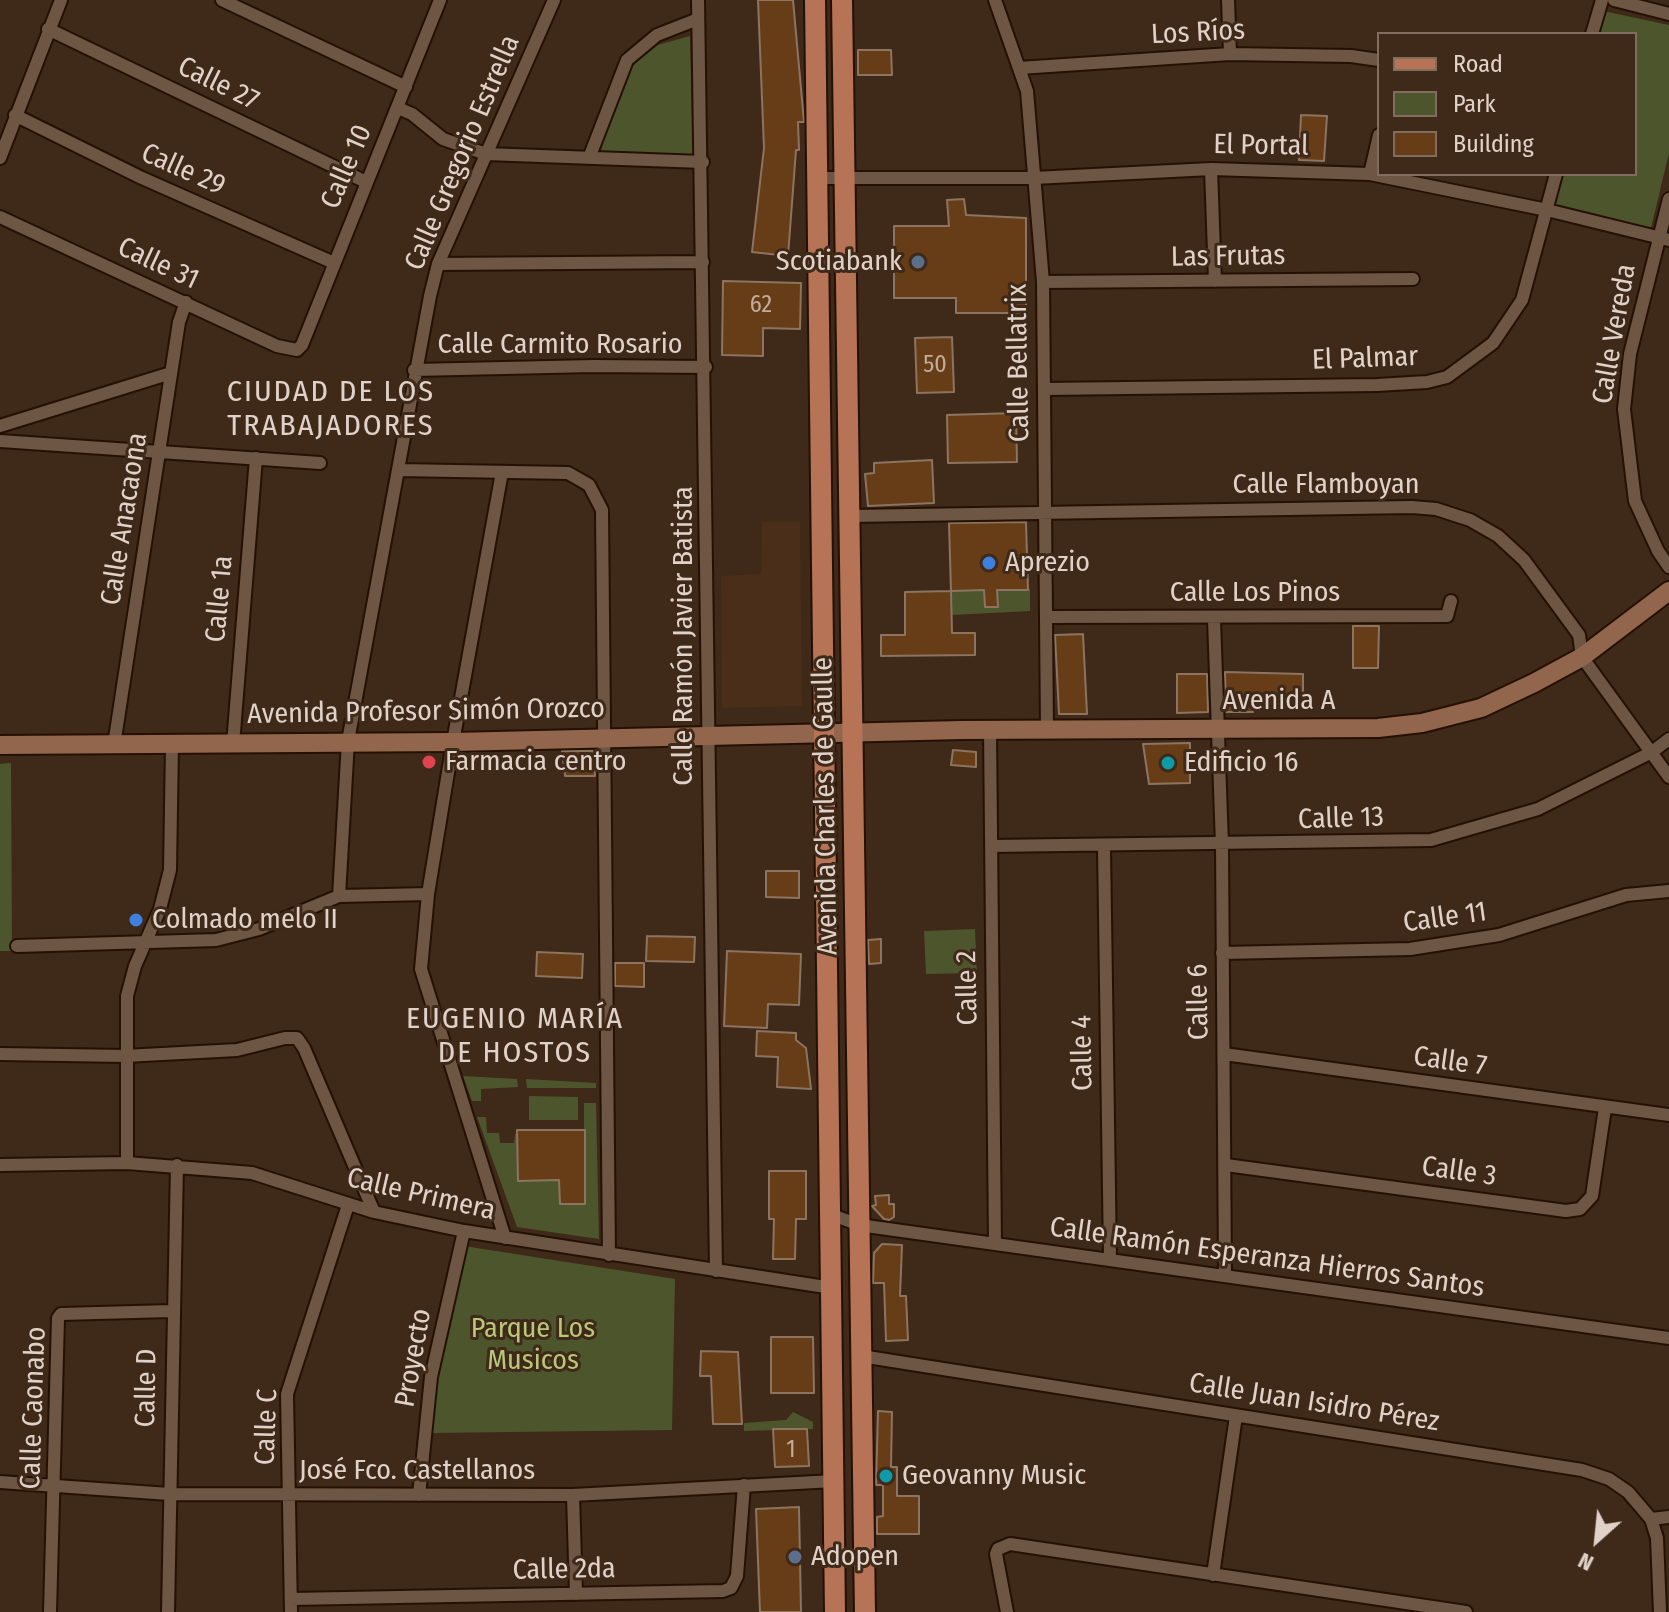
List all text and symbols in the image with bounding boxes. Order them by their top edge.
street label: Los Ríos [1150,14,1246,52]
street label: Calle Gregorio Estrella [398,30,528,276]
legend [1377,32,1637,176]
street label: Calle 27 [172,50,264,118]
text: Road [1453,50,1503,78]
text: Park [1453,90,1496,118]
street label: Calle 10 [314,120,380,214]
street label: El Portal [1213,128,1309,164]
text: Building [1453,130,1534,158]
street label: Calle 29 [136,137,230,203]
street label: Calle 31 [112,231,204,297]
street label: Las Frutas [1171,239,1285,275]
place label: Scotiabank [776,245,902,279]
marker: Scotiabank [909,253,927,271]
street label: Calle Vereda [1586,261,1644,407]
street label: Calle Bellatrix [1001,284,1037,442]
house number: 62 [750,291,772,319]
street label: Calle Carmito Rosario [437,328,683,362]
street label: El Palmar [1311,340,1419,378]
house number: 50 [923,351,947,379]
district label: CIUDAD DE LOS TRABAJADORES [227,375,435,446]
street label: Calle Anacaona [95,430,155,608]
street label: Calle Flamboyan [1232,468,1420,502]
street label: Calle Ramón Javier Batista [667,486,701,786]
place label: Aprezio [1005,546,1090,580]
street label: Calle 1a [199,554,241,644]
marker: Aprezio [980,554,998,572]
street label: Calle Los Pinos [1170,576,1340,610]
street label: Avenida Charles de Gaulle [807,657,845,955]
street label: Avenida A [1223,684,1335,718]
street label: Avenida Profesor Simón Orozco [247,692,605,732]
place label: Farmacia centro [445,745,627,779]
place label: Edificio 16 [1184,746,1298,780]
marker: Farmacia centro [420,753,438,771]
marker: Edificio 16 [1159,754,1177,772]
street label: Calle 13 [1297,801,1385,837]
street label: Calle 11 [1401,896,1489,940]
place label: Colmado melo II [152,903,338,937]
marker: Colmado melo II [127,911,145,929]
street label: Calle 2 [951,950,985,1026]
street label: Calle 6 [1182,964,1216,1040]
district label: EUGENIO MARÍA DE HOSTOS [406,1002,624,1072]
street label: Calle 4 [1066,1015,1100,1091]
street label: Calle 7 [1411,1040,1489,1084]
street label: Calle 3 [1419,1150,1499,1194]
street label: Calle Primera [343,1162,499,1228]
street label: Calle Ramón Esperanza Hierros Santos [1048,1211,1486,1305]
street label: Proyecto [389,1306,439,1410]
park label: Parque Los Musicos [471,1312,595,1378]
street label: Calle Caonabo [14,1326,54,1490]
street label: Calle D [130,1348,164,1428]
street label: Calle Juan Isidro Pérez [1187,1367,1441,1439]
street label: Calle C [249,1388,285,1466]
house number: 1 [786,1436,796,1464]
street label: José Fco. Castellanos [299,1454,535,1488]
place label: Geovanny Music [902,1459,1086,1493]
marker: Geovanny Music [877,1467,895,1485]
north arrow [1557,1500,1637,1580]
place label: Adopen [811,1540,899,1574]
text: N [1574,1547,1598,1577]
marker: Adopen [786,1548,804,1566]
street label: Calle 2da [512,1552,616,1588]

